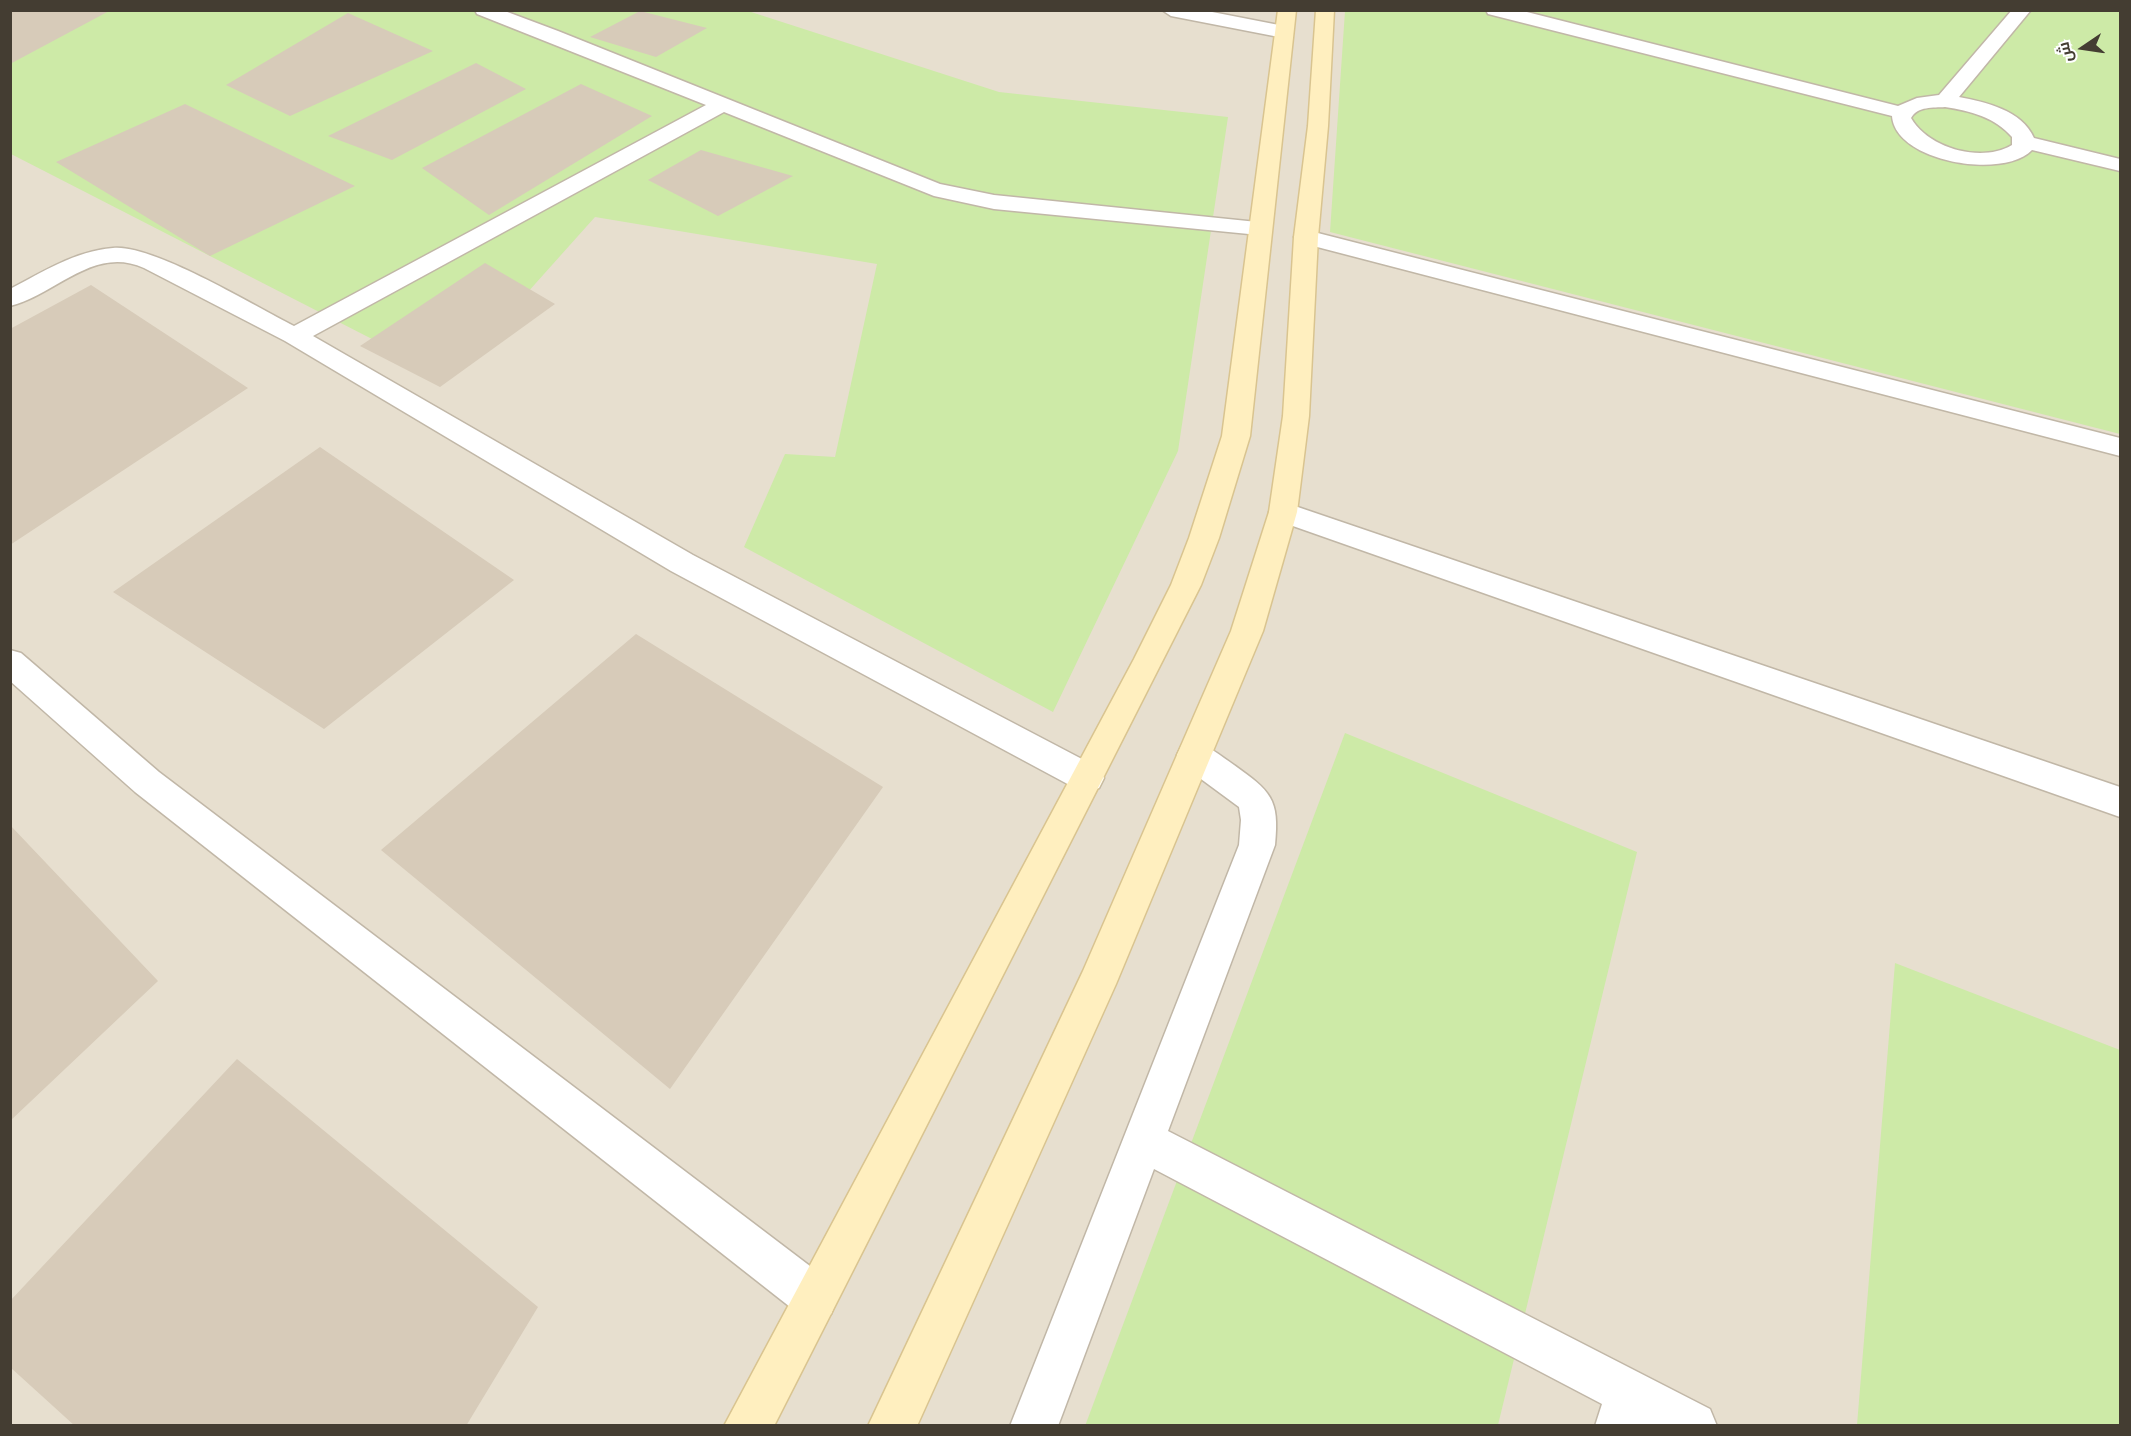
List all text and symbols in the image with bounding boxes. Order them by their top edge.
north arrow [2053,18,2113,78]
text: ش [2051,40,2078,65]

